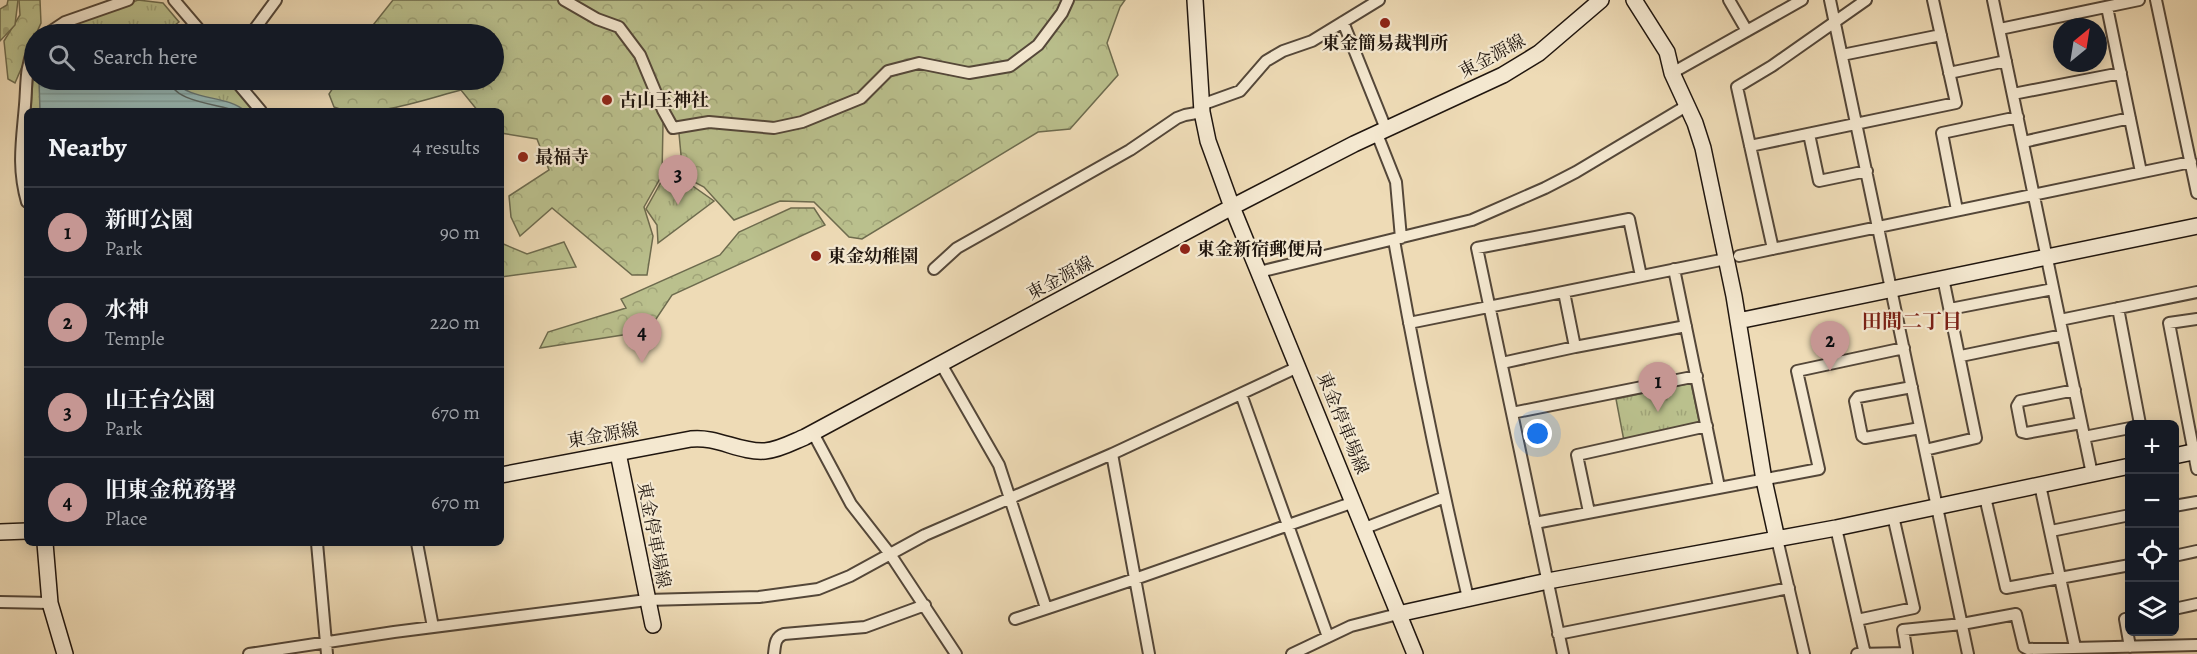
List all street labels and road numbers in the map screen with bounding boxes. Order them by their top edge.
street label: 東金源線 [1455,29,1529,83]
street label: 東金源線 [1023,251,1097,305]
street label: 東金停車場線 [1312,368,1374,478]
street label: 東金源線 [565,417,641,453]
street label: 東金停車場線 [632,480,676,590]

